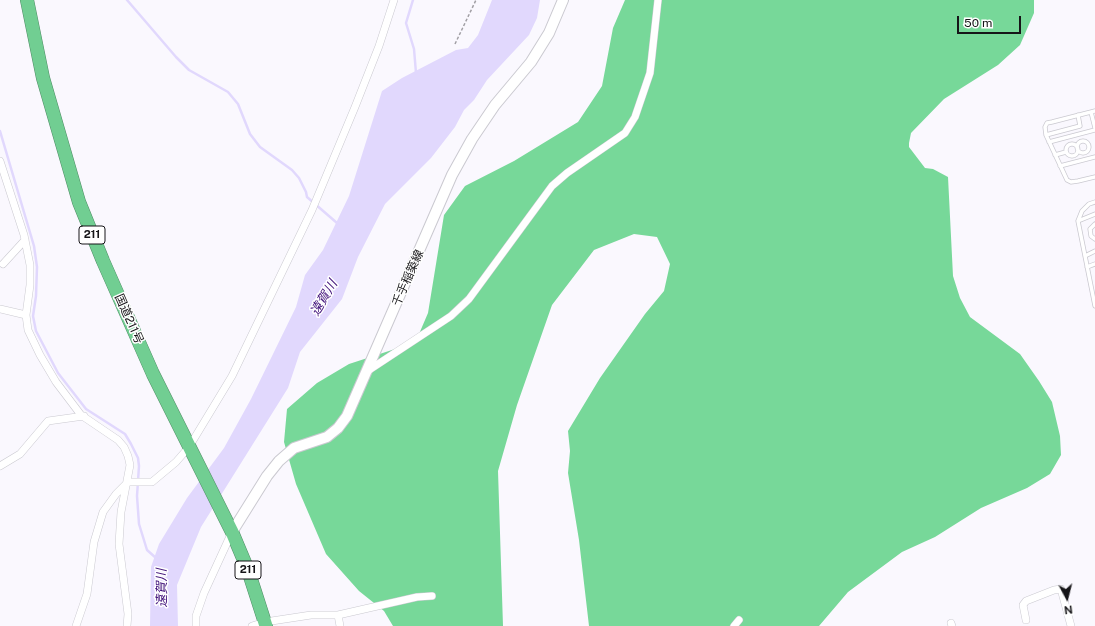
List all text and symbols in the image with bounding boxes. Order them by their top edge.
scale bar [959,8,1023,34]
text: 50 m [964,16,992,30]
road number: 211 [79,226,105,244]
street label: 千手稲築線 [389,248,427,308]
water label: 遠賀川 [307,277,341,319]
street label: 国道211号 [112,292,146,346]
road number: 211 [235,561,261,579]
water label: 遠賀川 [154,568,170,608]
north arrow [1047,578,1087,618]
text: N [1063,603,1073,616]

